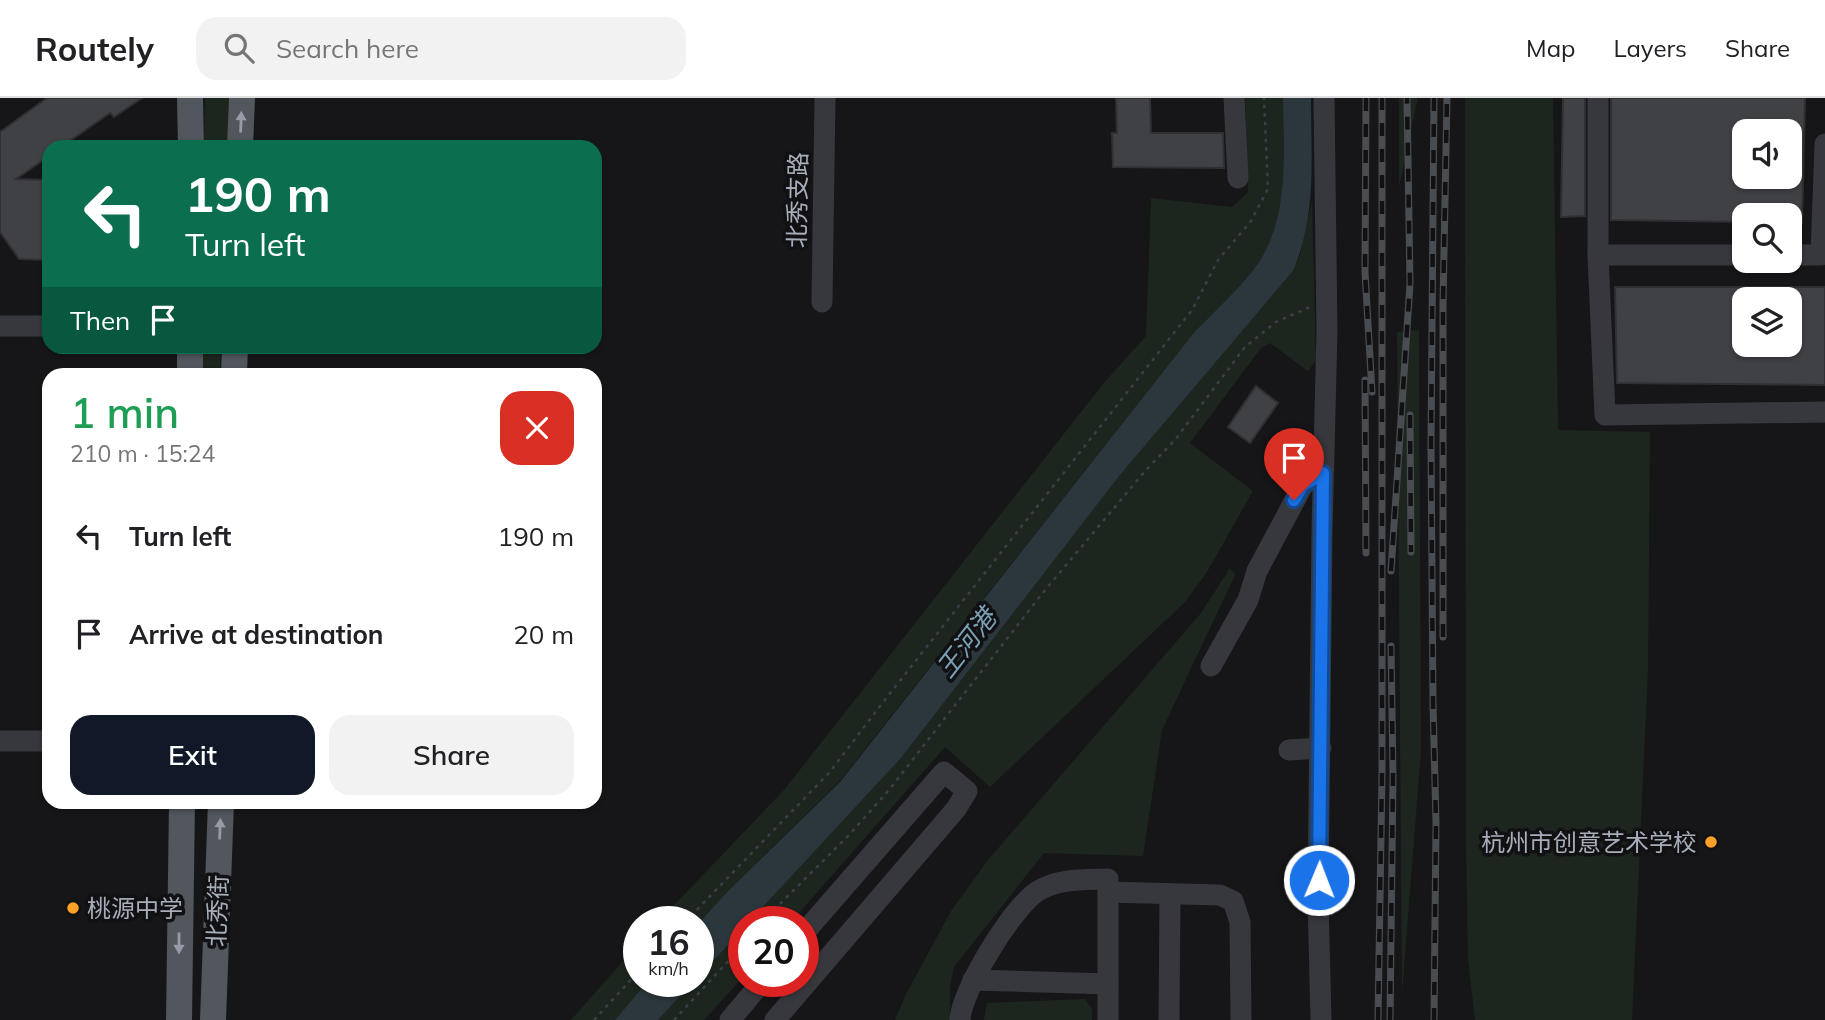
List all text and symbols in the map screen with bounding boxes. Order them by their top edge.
search box [196,17,686,80]
text: Routely [35,28,154,69]
icon: search [220,29,258,67]
text: Search here [276,32,419,65]
text: Map [1526,33,1575,63]
text: Layers [1613,33,1687,63]
text: Share [1725,33,1790,63]
one-way arrow [235,111,247,133]
map controls [1732,119,1802,357]
button: sound [1732,119,1802,189]
street label: 北秀支路 [781,152,813,248]
text: 190 m [185,163,331,224]
icon: left [70,168,161,259]
button: search [1732,203,1802,273]
text: Turn left [185,224,305,264]
button: layers [1732,287,1802,357]
icon: arrive [144,301,182,339]
text: Then [70,304,130,337]
text: 1 min [70,386,179,439]
button: close [500,391,574,465]
pin [1264,428,1324,500]
text: 210 m · 15:24 [70,439,215,468]
icon: arrive [1275,439,1313,477]
icon: left [70,517,108,555]
text: Turn left [129,520,231,553]
text: 190 m [498,520,574,553]
water label: 王河港 [929,599,1005,684]
icon: arrive [70,615,108,653]
text: Arrive at destination [129,618,384,651]
text: 20 m [513,618,574,651]
button: Exit [70,715,315,795]
button: Share [329,715,574,795]
one-way arrow [215,818,226,840]
place label: 杭州市创意艺术学校 [1481,827,1697,857]
marker: 杭州市创意艺术学校 [1703,834,1719,850]
position arrow [1282,843,1356,917]
street label: 北秀街 [201,874,233,948]
place label: 桃源中学 [87,893,183,923]
marker: 桃源中学 [65,900,81,916]
speed limit sign: 20 [728,906,819,997]
text: 16 [647,920,690,964]
one-way arrow [173,932,185,954]
text: km/h [648,957,689,980]

